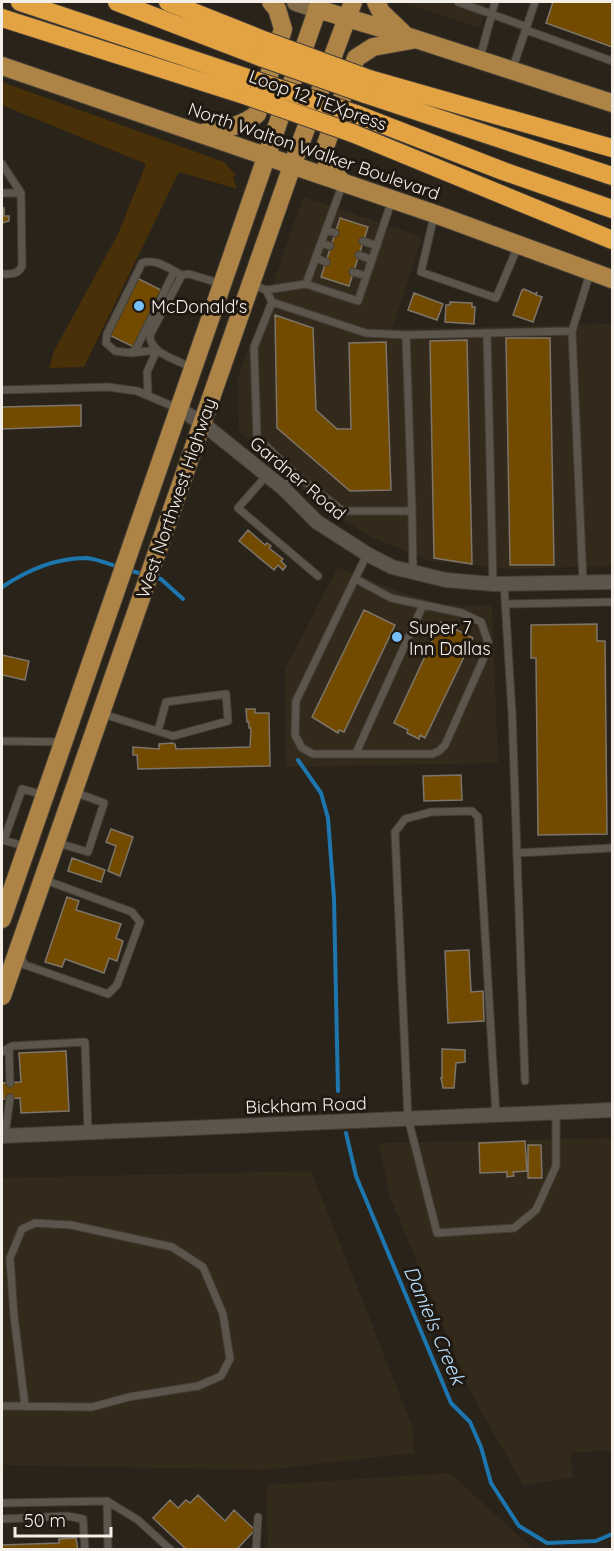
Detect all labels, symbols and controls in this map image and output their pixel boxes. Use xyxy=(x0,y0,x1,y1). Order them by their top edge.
street label: Loop 12 TEXpress xyxy=(246,64,390,136)
street label: North Walton Walker Boulevard xyxy=(185,97,443,205)
place label: McDonald's xyxy=(151,295,247,318)
marker: McDonald's xyxy=(132,299,146,313)
street label: West Northwest Highway xyxy=(131,395,221,601)
street label: Gardner Road xyxy=(245,431,351,525)
place label: Super 7 Inn Dallas xyxy=(409,616,491,660)
marker: Super 7 Inn Dallas xyxy=(390,630,404,644)
street label: Bickham Road xyxy=(245,1091,367,1119)
water label: Daniels Creek xyxy=(399,1262,472,1390)
scale bar xyxy=(15,1500,111,1538)
text: 50 m xyxy=(24,1509,66,1532)

